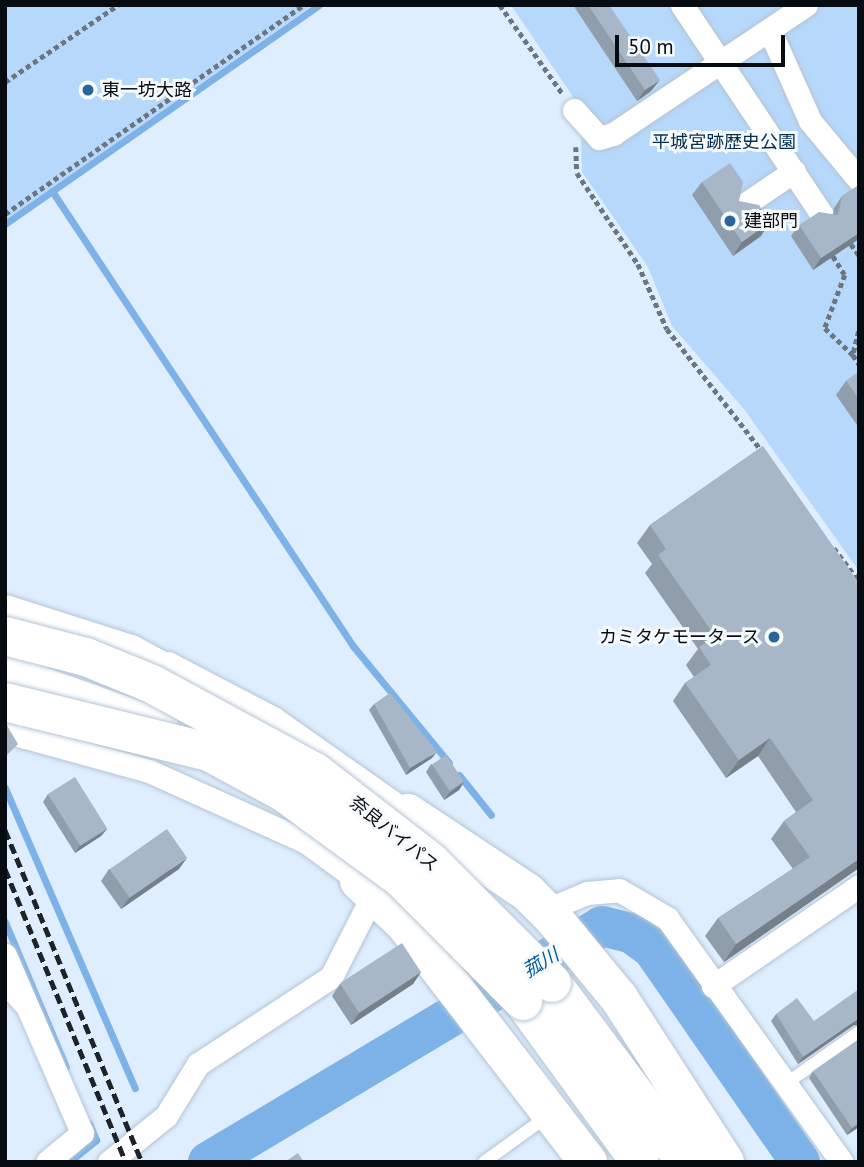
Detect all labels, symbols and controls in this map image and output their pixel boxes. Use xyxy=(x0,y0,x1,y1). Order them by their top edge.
scale bar xyxy=(619,21,789,65)
text: 50 m xyxy=(628,33,674,60)
place label: 東一坊大路 xyxy=(102,79,192,101)
marker: 東一坊大路 xyxy=(80,82,96,98)
park label: 平城宮跡歴史公園 xyxy=(652,131,796,153)
place label: 建部門 xyxy=(744,210,798,232)
marker: 建部門 xyxy=(722,213,738,229)
place label: カミタケモータース xyxy=(598,626,760,648)
marker: カミタケモータース xyxy=(766,629,782,645)
street label: 奈良バイパス xyxy=(345,792,443,876)
water label: 菰川 xyxy=(519,943,563,983)

